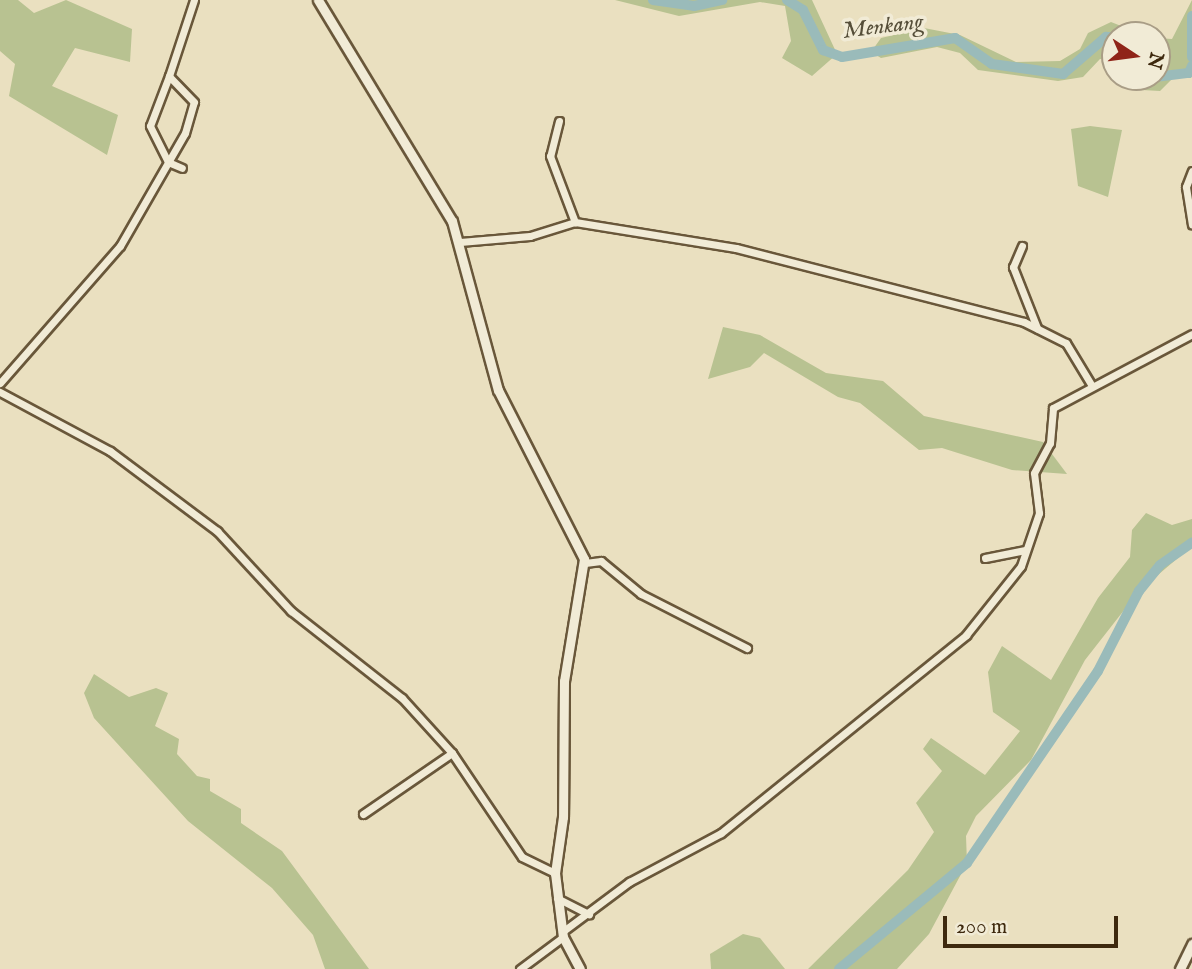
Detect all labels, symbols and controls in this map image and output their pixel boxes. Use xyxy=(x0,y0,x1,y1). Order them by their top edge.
water label: Menkang xyxy=(841,8,925,46)
north arrow xyxy=(1101,21,1171,91)
text: N xyxy=(1141,50,1168,71)
scale bar xyxy=(947,902,1122,946)
text: 200 m xyxy=(956,914,1007,941)

